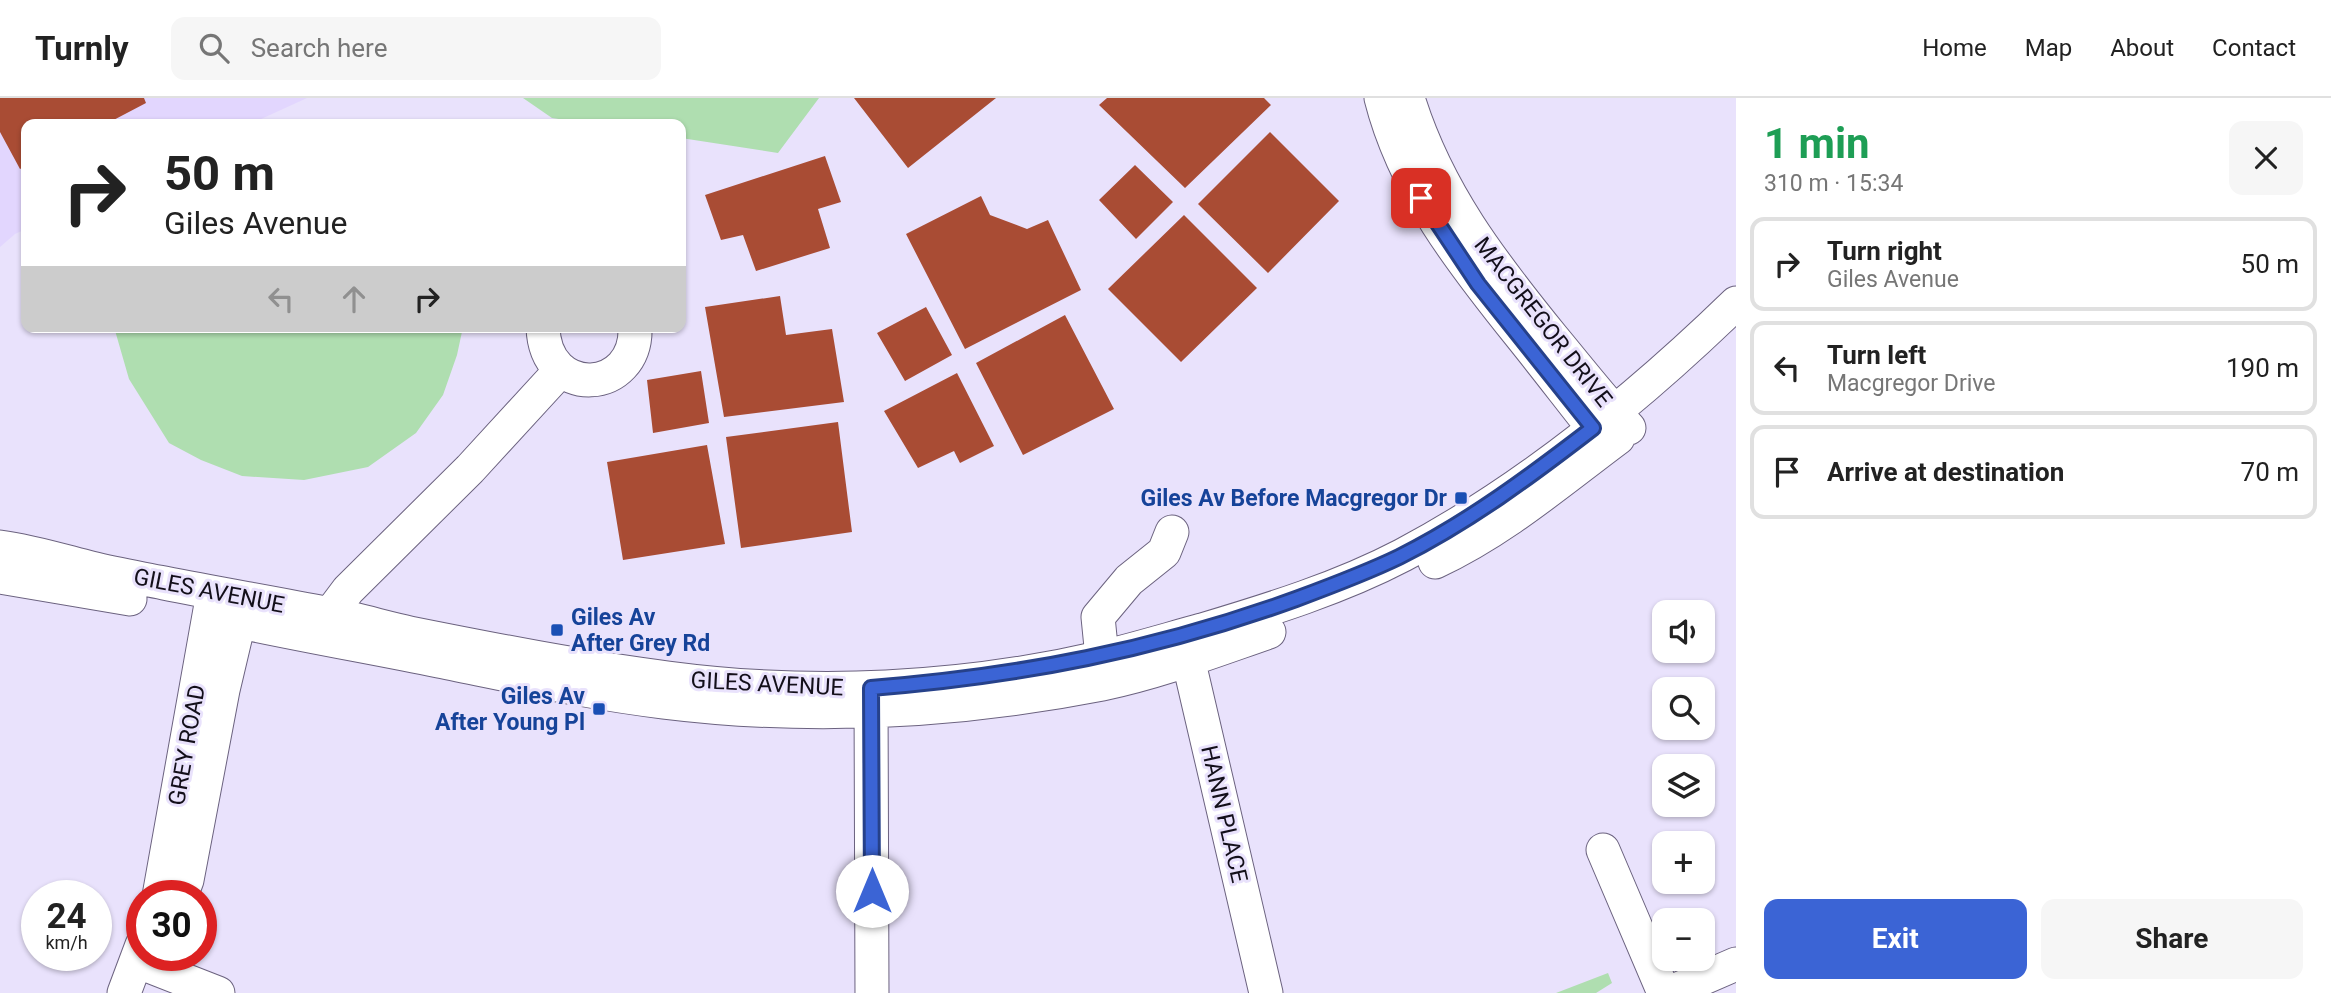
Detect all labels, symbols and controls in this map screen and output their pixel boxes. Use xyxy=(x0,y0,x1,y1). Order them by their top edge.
search box xyxy=(171,17,661,80)
text: Turnly xyxy=(35,29,129,68)
icon: search xyxy=(195,29,233,67)
text: Search here xyxy=(251,33,387,63)
text: Home xyxy=(1922,34,1987,62)
text: Map xyxy=(2025,34,2072,62)
text: About xyxy=(2110,34,2174,62)
text: Contact xyxy=(2212,34,2296,62)
text: 1 min xyxy=(1764,119,1870,168)
button: close xyxy=(2229,121,2303,195)
text: 50 m xyxy=(164,145,275,202)
icon: right xyxy=(49,147,140,238)
pin xyxy=(1391,168,1451,228)
text: 310 m · 15:34 xyxy=(1764,170,1903,197)
icon: arrive xyxy=(1402,179,1440,217)
text: Giles Avenue xyxy=(164,204,347,242)
street label: MACGREGOR DRIVE xyxy=(1468,232,1618,412)
text: Turn right xyxy=(1827,236,1942,266)
icon: right xyxy=(1768,245,1806,283)
text: 50 m xyxy=(2241,249,2299,279)
text: Giles Avenue xyxy=(1827,266,1959,293)
icon: left xyxy=(262,280,300,318)
icon: ahead xyxy=(335,280,373,318)
icon: right xyxy=(408,280,446,318)
text: Turn left xyxy=(1827,340,1926,370)
icon: left xyxy=(1768,349,1806,387)
text: 190 m xyxy=(2226,353,2299,383)
text: Macgregor Drive xyxy=(1827,370,1996,397)
icon: arrive xyxy=(1768,453,1806,491)
text: Arrive at destination xyxy=(1827,457,2064,487)
text: 70 m xyxy=(2241,457,2299,487)
place label: Giles Av Before Macgregor Dr xyxy=(1140,485,1448,512)
marker: Giles Av Before Macgregor Dr xyxy=(1453,490,1469,506)
street label: GILES AVENUE xyxy=(131,563,287,619)
map controls xyxy=(1652,600,1715,971)
button: sound xyxy=(1652,600,1715,663)
place label: Giles Av After Grey Rd xyxy=(571,604,710,657)
marker: Giles Av After Grey Rd xyxy=(549,622,565,638)
street label: GILES AVENUE xyxy=(690,667,844,701)
button: search xyxy=(1652,677,1715,740)
street label: GREY ROAD xyxy=(163,682,211,808)
place label: Giles Av After Young Pl xyxy=(435,683,585,736)
marker: Giles Av After Young Pl xyxy=(591,701,607,717)
street label: HANN PLACE xyxy=(1195,743,1253,885)
button: layers xyxy=(1652,754,1715,817)
button: + xyxy=(1652,831,1715,894)
position arrow xyxy=(835,854,909,928)
speed limit sign: 30 xyxy=(126,880,217,971)
text: 24 xyxy=(46,896,87,937)
button: Exit xyxy=(1764,899,2027,979)
button: Share xyxy=(2041,899,2303,979)
button: − xyxy=(1652,908,1715,971)
text: km/h xyxy=(45,932,88,953)

